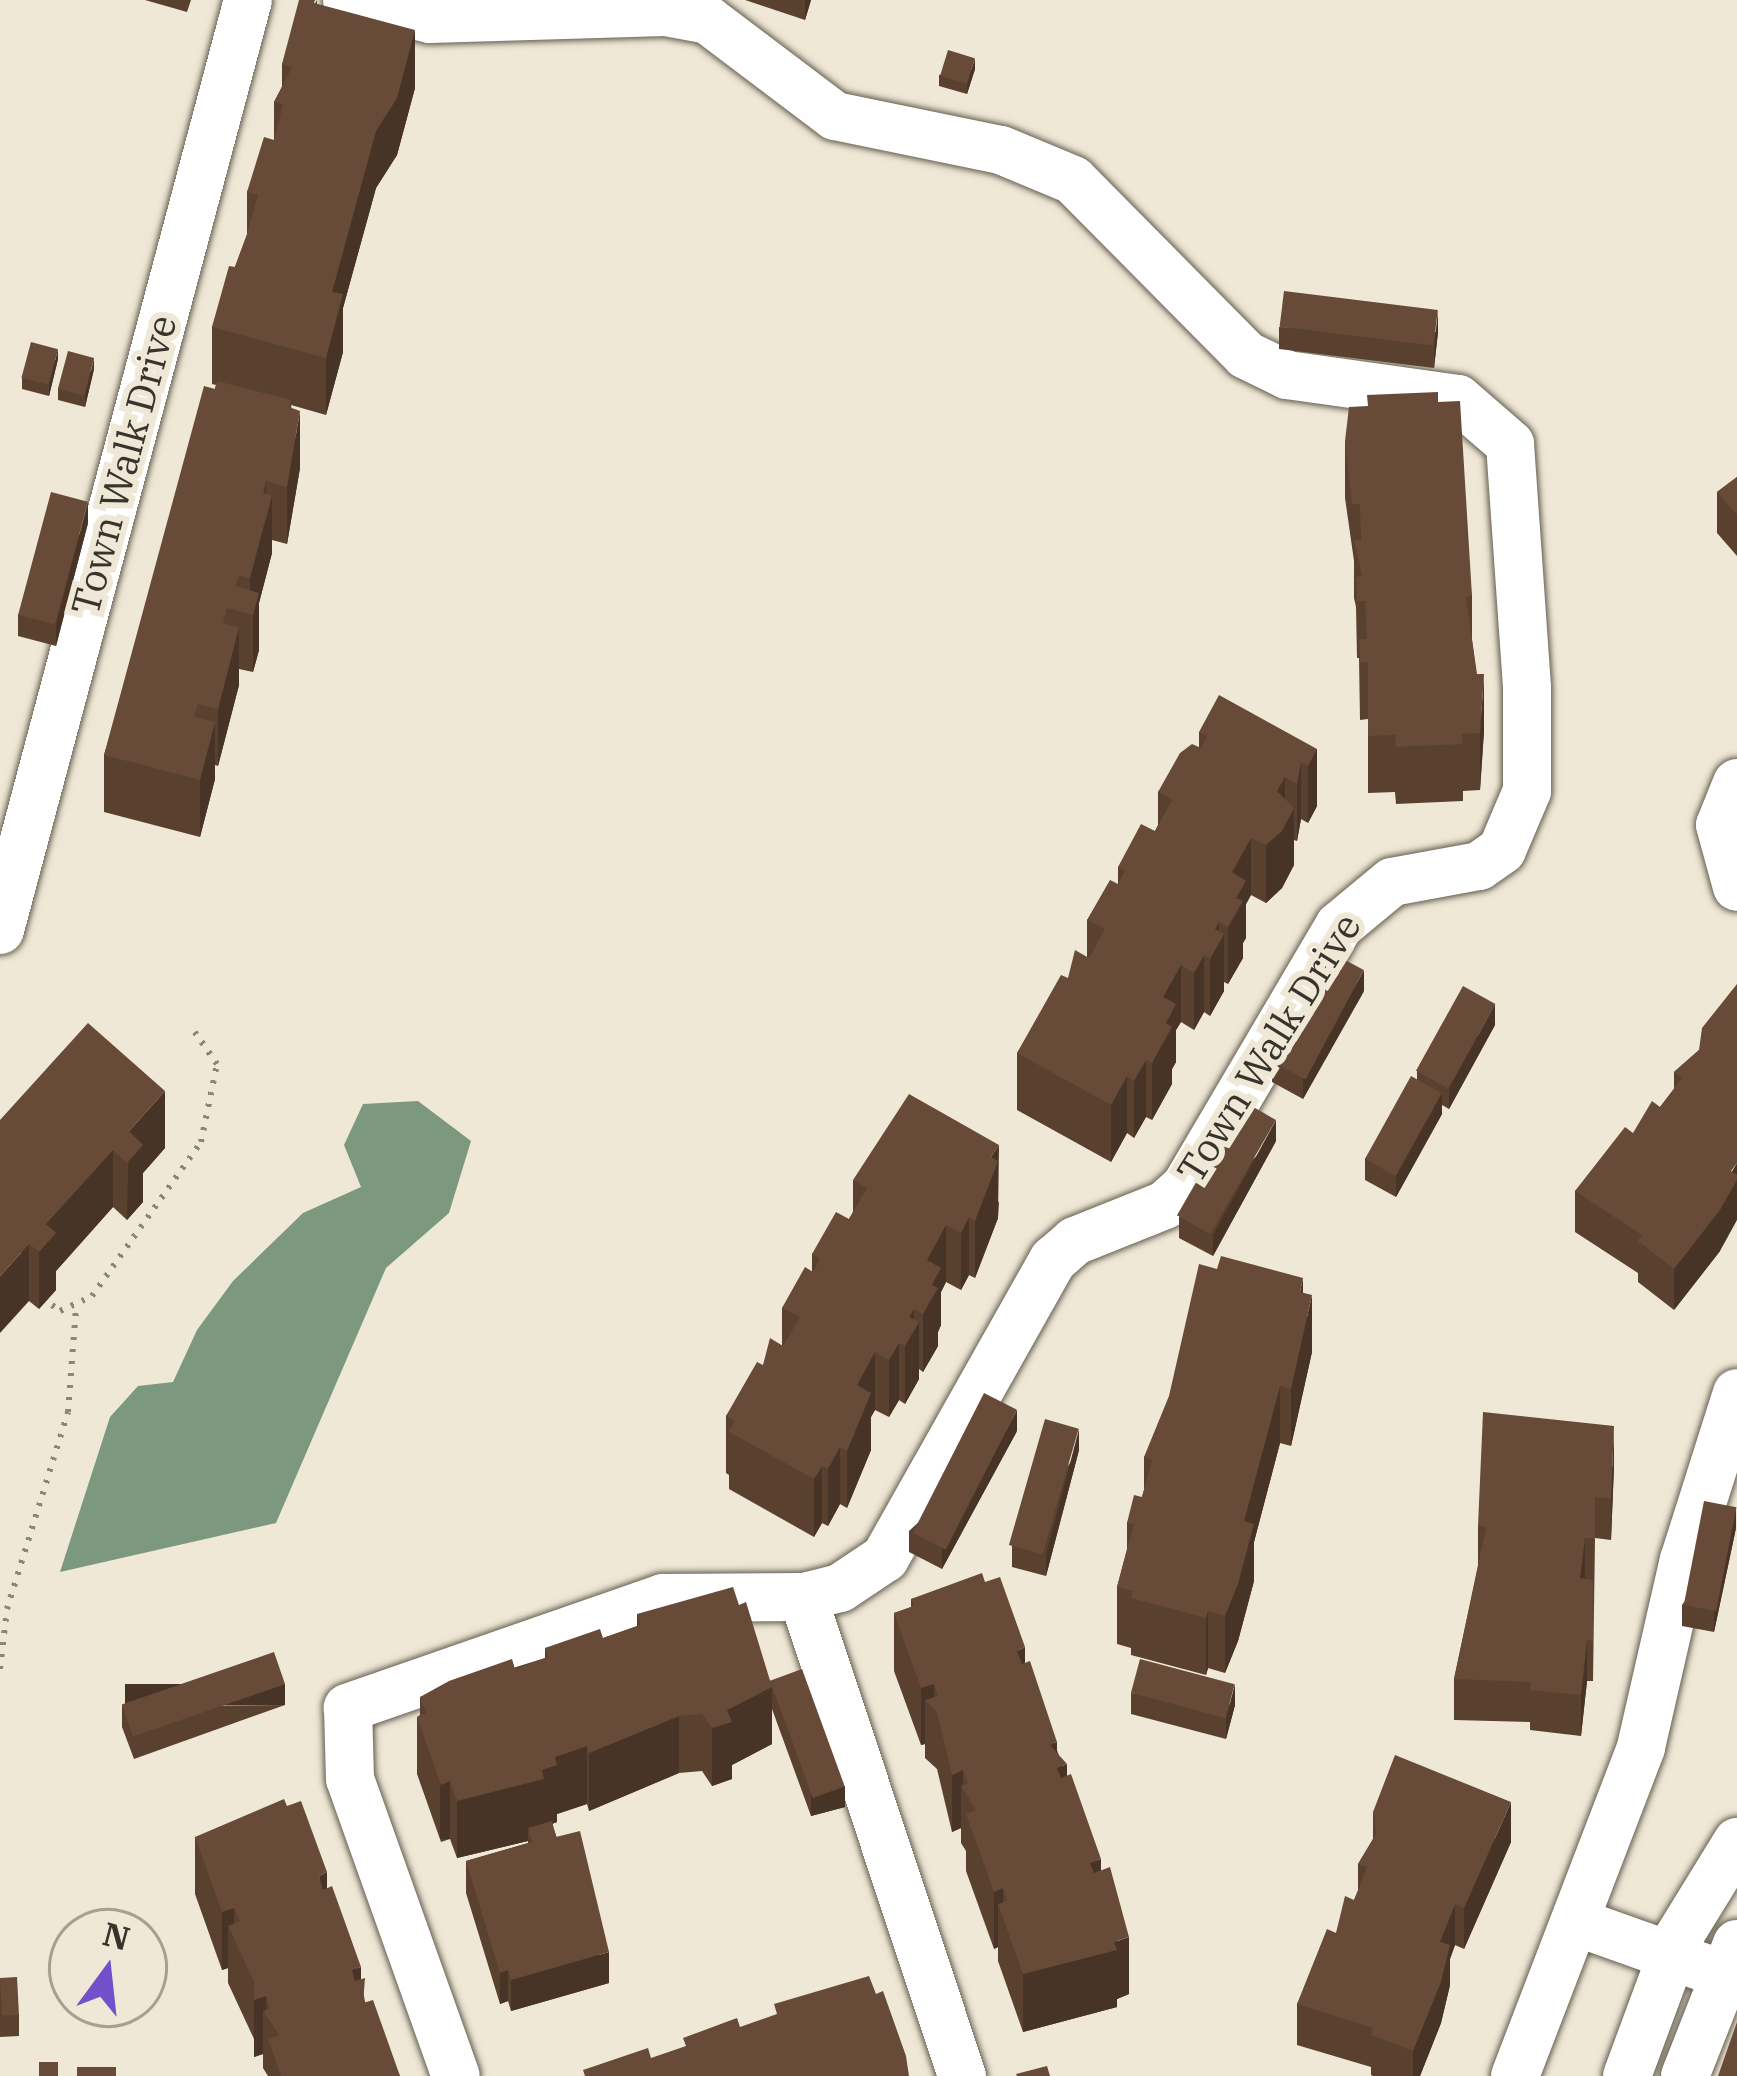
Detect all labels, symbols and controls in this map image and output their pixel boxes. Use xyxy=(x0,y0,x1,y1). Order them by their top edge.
street label: Town Walk Drive xyxy=(61,310,187,620)
street label: Town Walk Drive xyxy=(1167,905,1371,1191)
north arrow xyxy=(48,1908,168,2028)
text: N xyxy=(98,1911,135,1960)

